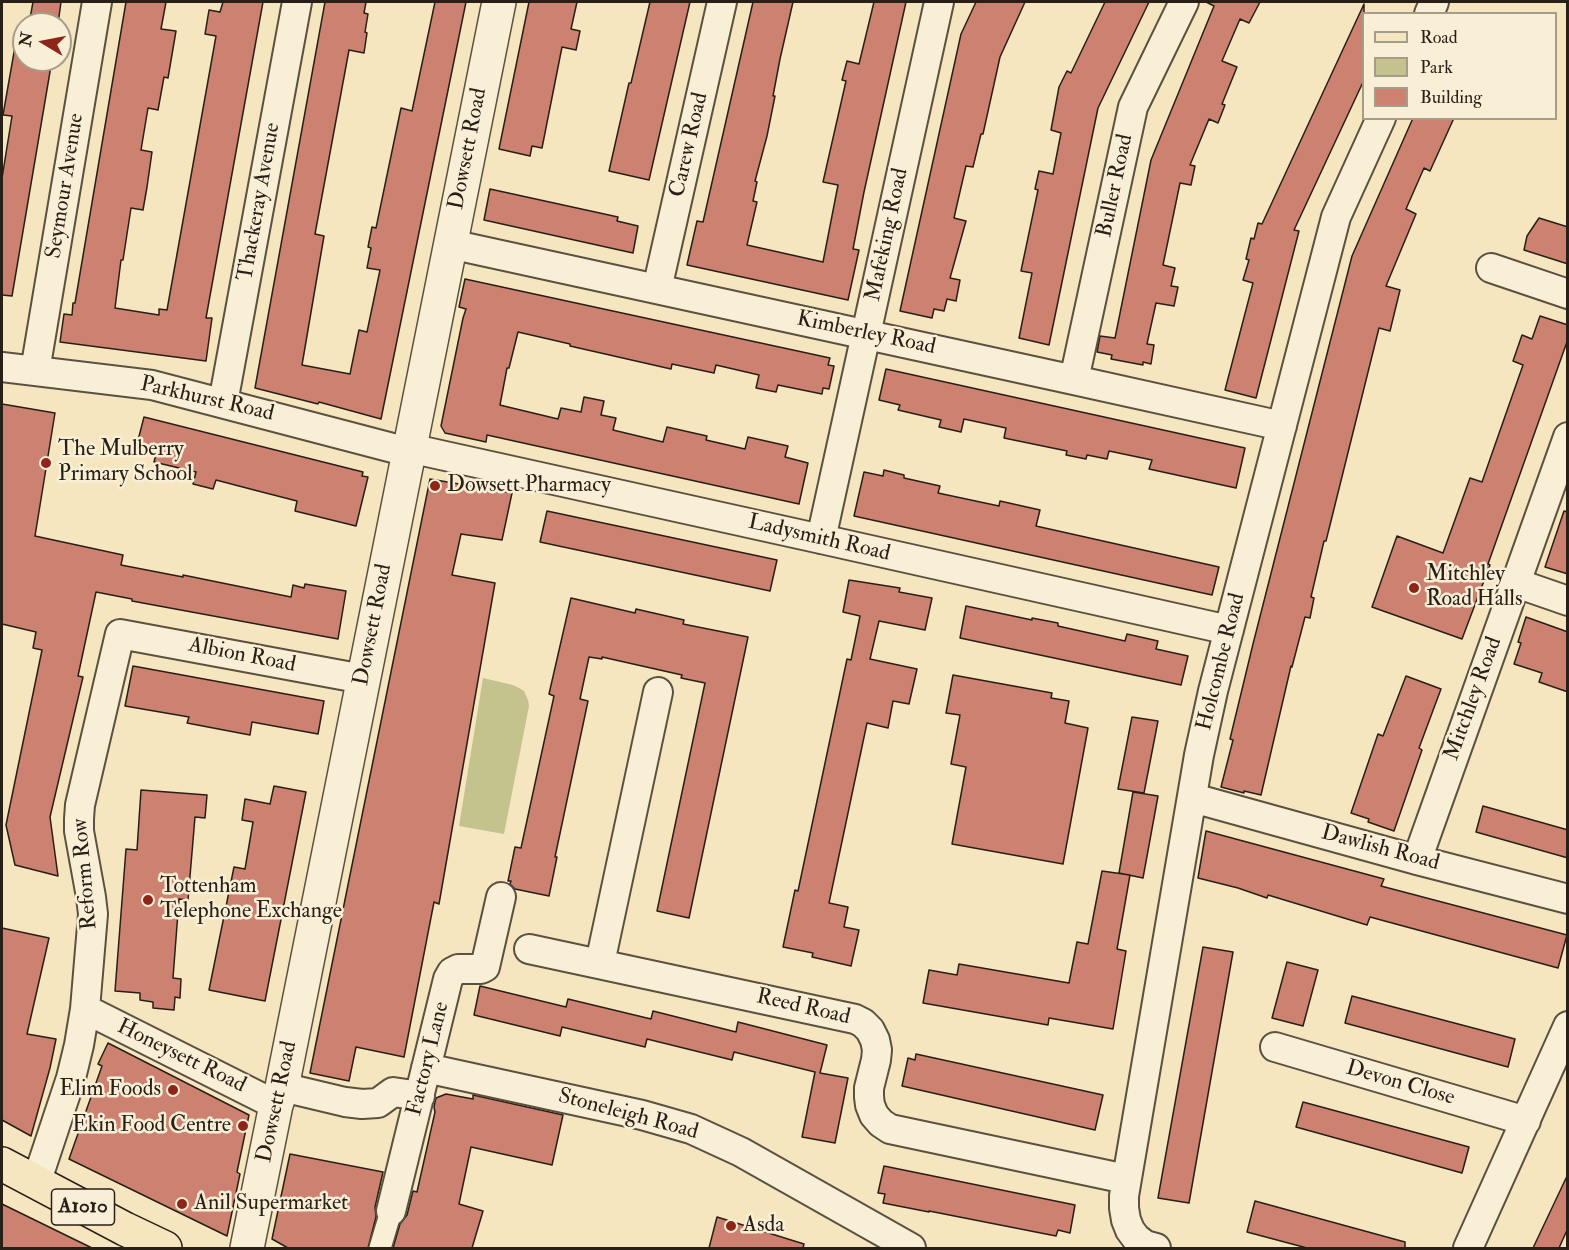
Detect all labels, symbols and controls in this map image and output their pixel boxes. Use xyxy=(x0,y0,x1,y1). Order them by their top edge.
north arrow xyxy=(12,12,72,72)
legend xyxy=(1362,12,1557,120)
text: Road xyxy=(1420,26,1458,49)
text: N xyxy=(15,30,37,48)
text: Park xyxy=(1420,56,1453,79)
street label: Dowsett Road xyxy=(444,86,494,212)
text: Building xyxy=(1420,86,1482,109)
street label: Carew Road xyxy=(665,90,715,200)
street label: Seymour Avenue xyxy=(41,112,91,260)
street label: Thackeray Avenue xyxy=(233,121,287,283)
street label: Buller Road xyxy=(1092,132,1140,240)
street label: Mafeking Road xyxy=(861,166,915,304)
street label: Kimberley Road xyxy=(794,306,938,362)
street label: Parkhurst Road xyxy=(138,372,276,428)
place label: The Mulberry Primary School xyxy=(58,437,193,488)
marker: The Mulberry Primary School xyxy=(39,456,53,470)
place label: Dowsett Pharmacy xyxy=(447,473,611,499)
marker: Dowsett Pharmacy xyxy=(428,479,442,493)
street label: Ladysmith Road xyxy=(745,510,893,568)
street label: Dowsett Road xyxy=(349,562,399,688)
place label: Mitchley Road Halls xyxy=(1426,562,1523,614)
marker: Mitchley Road Halls xyxy=(1407,581,1421,595)
street label: Holcombe Road xyxy=(1192,591,1252,733)
street label: Albion Road xyxy=(186,633,298,679)
street label: Mitchley Road xyxy=(1439,634,1509,764)
street label: Reform Row xyxy=(68,817,104,931)
street label: Dawlish Road xyxy=(1318,821,1442,877)
place label: Tottenham Telephone Exchange xyxy=(160,874,342,926)
marker: Tottenham Telephone Exchange xyxy=(141,893,155,907)
street label: Reed Road xyxy=(754,984,852,1032)
street label: Factory Lane xyxy=(402,999,456,1119)
street label: Honeysett Road xyxy=(112,1014,250,1100)
street label: Dowsett Road xyxy=(252,1039,304,1165)
street label: Devon Close xyxy=(1343,1056,1457,1112)
place label: Elim Foods xyxy=(59,1077,161,1103)
marker: Elim Foods xyxy=(166,1083,180,1097)
street label: Stoneleigh Road xyxy=(555,1084,701,1146)
place label: Ekin Food Centre xyxy=(72,1113,231,1139)
marker: Ekin Food Centre xyxy=(236,1119,250,1133)
road number: A1010 xyxy=(52,1189,115,1225)
place label: Anil Supermarket xyxy=(194,1191,348,1217)
marker: Anil Supermarket xyxy=(175,1197,189,1211)
place label: Asda xyxy=(743,1213,784,1239)
marker: Asda xyxy=(724,1219,738,1233)

